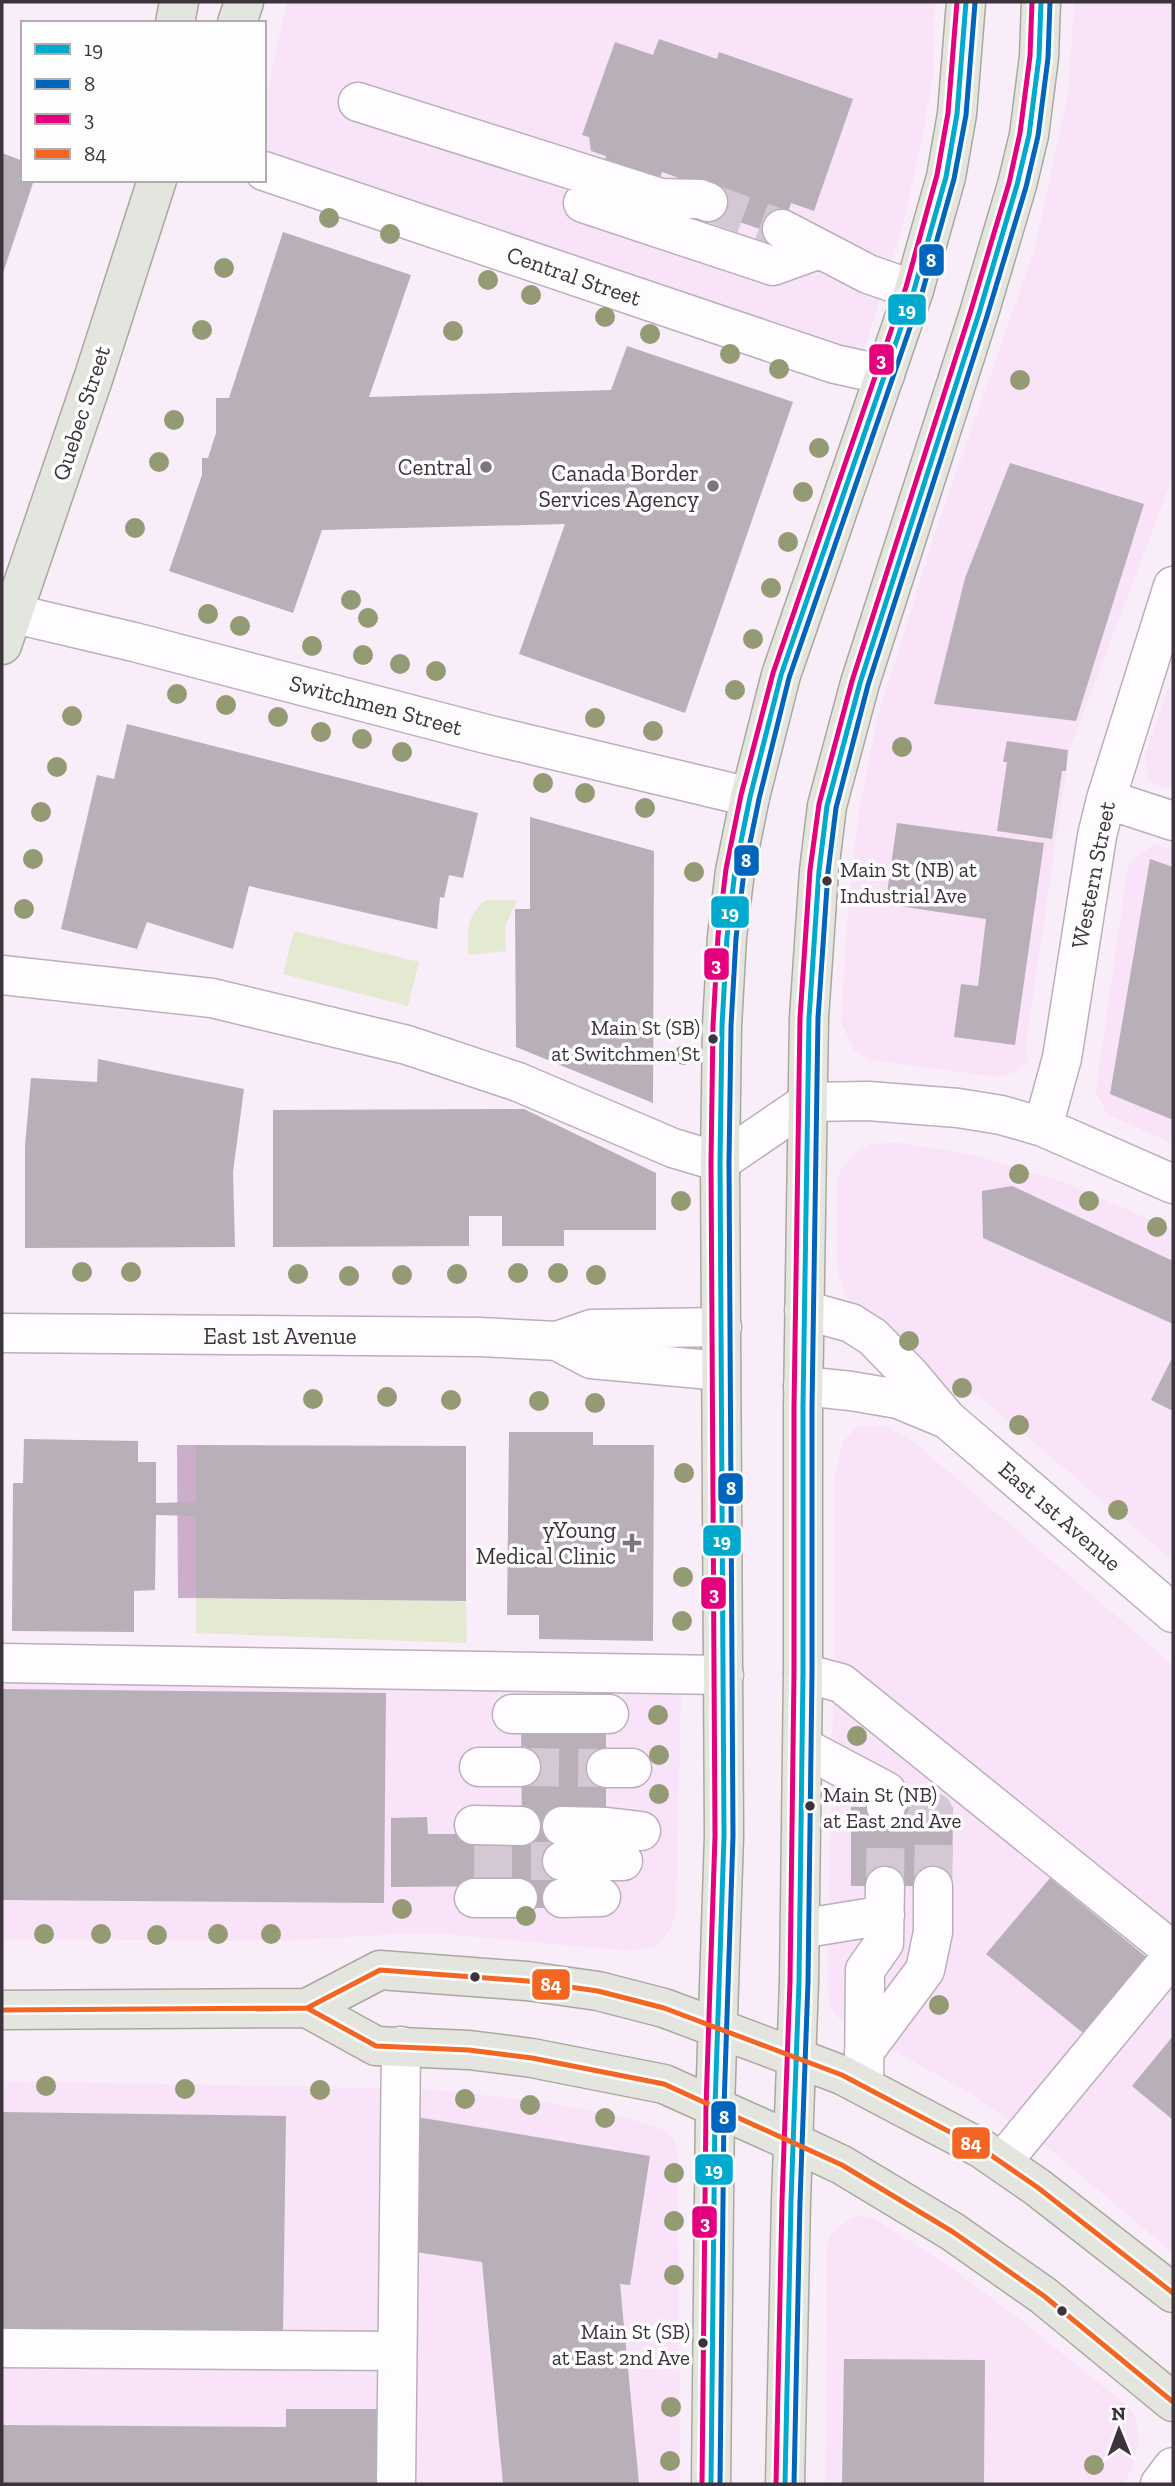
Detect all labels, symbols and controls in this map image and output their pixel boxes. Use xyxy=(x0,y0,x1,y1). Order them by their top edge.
legend xyxy=(21,21,266,182)
text: 19 xyxy=(84,36,103,61)
text: 8 xyxy=(84,71,95,96)
text: 3 xyxy=(84,106,94,131)
text: 84 xyxy=(84,141,107,166)
street label: Central Street xyxy=(503,240,645,312)
line badge: 8 xyxy=(918,243,945,277)
text: 8 xyxy=(926,249,936,272)
line badge: 19 xyxy=(887,293,927,326)
text: 19 xyxy=(898,298,916,321)
street label: Quebec Street xyxy=(46,342,116,484)
line badge: 3 xyxy=(868,343,895,376)
text: 3 xyxy=(876,348,886,371)
place label: Central xyxy=(398,453,472,481)
marker: Central xyxy=(478,459,494,475)
place label: Canada Border Services Agency xyxy=(539,459,699,513)
marker: Canada Border Services Agency xyxy=(705,478,721,494)
street label: Switchmen Street xyxy=(286,668,466,742)
street label: Western Street xyxy=(1065,799,1121,951)
line badge: 8 xyxy=(733,844,760,877)
text: 8 xyxy=(741,849,751,872)
place label: Main St (NB) at Industrial Ave xyxy=(840,857,977,908)
marker: Main St (NB) at Industrial Ave xyxy=(820,874,834,888)
line badge: 19 xyxy=(710,895,750,929)
text: 19 xyxy=(721,901,739,924)
line badge: 3 xyxy=(703,947,730,981)
text: 3 xyxy=(711,953,721,976)
place label: Main St (SB) at Switchmen St xyxy=(551,1015,700,1066)
marker: Main St (SB) at Switchmen St xyxy=(706,1032,720,1046)
street label: East 1st Avenue xyxy=(203,1322,357,1350)
street label: East 1st Avenue xyxy=(993,1455,1127,1577)
line badge: 8 xyxy=(717,1472,744,1505)
text: 8 xyxy=(726,1477,736,1500)
place label: yYoung Medical Clinic xyxy=(476,1516,616,1570)
line badge: 19 xyxy=(702,1524,742,1557)
text: 19 xyxy=(713,1529,731,1552)
marker: yYoung Medical Clinic xyxy=(622,1533,642,1553)
line badge: 3 xyxy=(700,1576,727,1610)
text: 3 xyxy=(709,1582,719,1605)
place label: Main St (NB) at East 2nd Ave xyxy=(823,1782,961,1833)
marker: Main St (NB) at East 2nd Ave xyxy=(803,1799,817,1813)
line badge: 84 xyxy=(531,1968,571,2001)
unlabelled marker xyxy=(468,1970,482,1984)
text: 84 xyxy=(540,1973,562,1996)
line badge: 8 xyxy=(710,2100,737,2134)
text: 8 xyxy=(719,2106,729,2129)
line badge: 84 xyxy=(951,2126,991,2160)
text: 84 xyxy=(960,2132,982,2155)
line badge: 19 xyxy=(694,2153,734,2186)
text: 19 xyxy=(705,2158,723,2181)
line badge: 3 xyxy=(691,2205,718,2239)
text: 3 xyxy=(700,2211,710,2234)
unlabelled marker xyxy=(1055,2304,1069,2318)
place label: Main St (SB) at East 2nd Ave xyxy=(552,2319,690,2370)
marker: Main St (SB) at East 2nd Ave xyxy=(696,2336,710,2350)
north arrow xyxy=(1084,2395,1154,2465)
text: N xyxy=(1111,2402,1126,2425)

